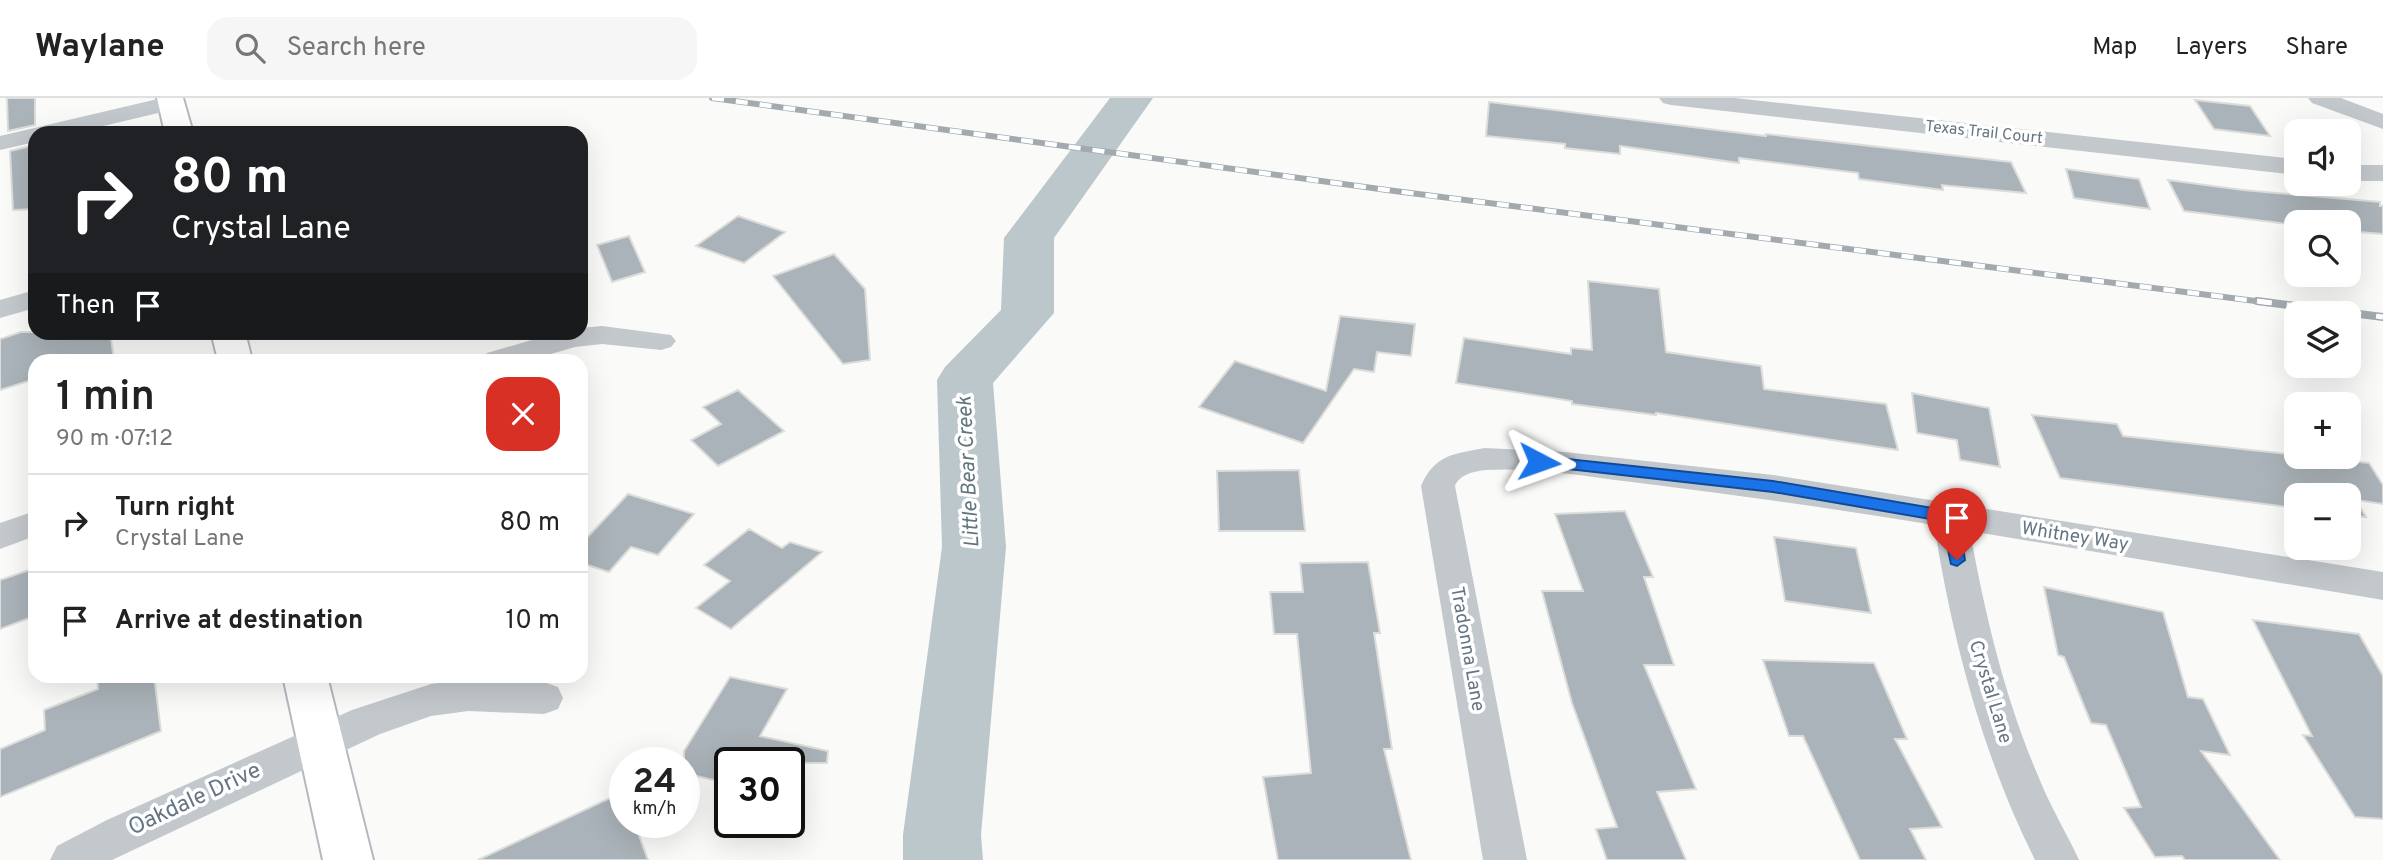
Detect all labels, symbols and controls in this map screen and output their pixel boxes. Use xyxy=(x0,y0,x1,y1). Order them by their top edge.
search box xyxy=(207,17,697,80)
text: Waylane xyxy=(35,27,165,69)
icon: search xyxy=(231,29,269,67)
text: Search here xyxy=(287,32,426,65)
text: Map xyxy=(2092,33,2137,63)
text: Layers xyxy=(2175,33,2247,63)
text: Share xyxy=(2285,33,2348,63)
street label: Texas Trail Court xyxy=(1924,117,2044,149)
map controls xyxy=(2284,119,2361,560)
button: sound xyxy=(2284,119,2361,196)
text: 80 m xyxy=(171,149,288,211)
icon: right xyxy=(56,154,147,245)
text: Crystal Lane xyxy=(171,210,351,250)
button: search xyxy=(2284,210,2361,287)
icon: arrive xyxy=(129,287,167,325)
text: Then xyxy=(56,290,115,323)
button: layers xyxy=(2284,301,2361,378)
text: 1 min xyxy=(56,372,155,425)
button: close xyxy=(486,377,560,451)
button: + xyxy=(2284,392,2361,469)
water label: Little Bear Creek xyxy=(952,395,986,548)
text: 90 m · 07:12 xyxy=(56,425,173,454)
position arrow xyxy=(1502,425,1576,499)
button: − xyxy=(2284,483,2361,560)
pin xyxy=(1927,488,1987,560)
text: Turn right xyxy=(115,492,235,525)
icon: arrive xyxy=(1938,499,1976,537)
icon: right xyxy=(56,504,94,542)
text: 80 m xyxy=(500,507,560,540)
street label: Whitney Way xyxy=(2020,517,2130,557)
text: Crystal Lane xyxy=(115,525,244,554)
street label: Tradonna Lane xyxy=(1444,585,1490,713)
icon: arrive xyxy=(56,602,94,640)
text: Arrive at destination xyxy=(115,605,363,638)
text: 10 m xyxy=(505,605,560,638)
street label: Crystal Lane xyxy=(1963,637,2017,747)
speed limit sign: 30 xyxy=(714,747,805,838)
street label: Oakdale Drive xyxy=(124,757,266,843)
text: 24 xyxy=(633,761,676,805)
text: km/h xyxy=(633,798,676,821)

